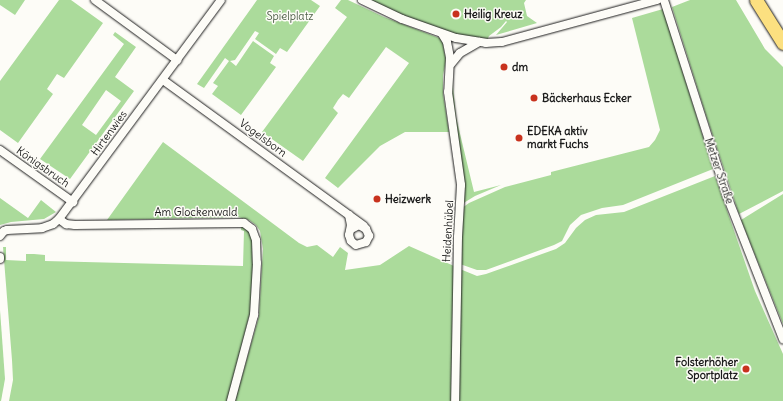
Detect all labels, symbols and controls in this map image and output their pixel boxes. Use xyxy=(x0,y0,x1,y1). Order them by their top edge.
place label: Heilig Kreuz xyxy=(464,7,522,21)
park label: Spielplatz xyxy=(266,9,314,23)
marker: Heilig Kreuz xyxy=(451,9,461,19)
place label: dm xyxy=(512,60,528,74)
marker: dm xyxy=(499,62,509,72)
place label: Bäckerhaus Ecker xyxy=(542,91,631,105)
marker: Bäckerhaus Ecker xyxy=(529,93,539,103)
street label: Hirtenwies xyxy=(88,108,130,158)
street label: Vogelsborn xyxy=(237,116,289,160)
place label: EDEKA aktiv markt Fuchs xyxy=(527,125,588,151)
marker: EDEKA aktiv markt Fuchs xyxy=(514,133,524,143)
street label: Metzer Straße xyxy=(702,136,736,206)
street label: Königsbruch xyxy=(14,144,72,190)
place label: Heizwerk xyxy=(385,192,431,206)
marker: Heizwerk xyxy=(372,194,382,204)
street label: Heidenhübel xyxy=(440,200,456,262)
street label: Am Glockenwald xyxy=(154,205,238,219)
place label: Folsterhöher Sportplatz xyxy=(675,356,738,382)
marker: Folsterhöher Sportplatz xyxy=(741,364,751,374)

